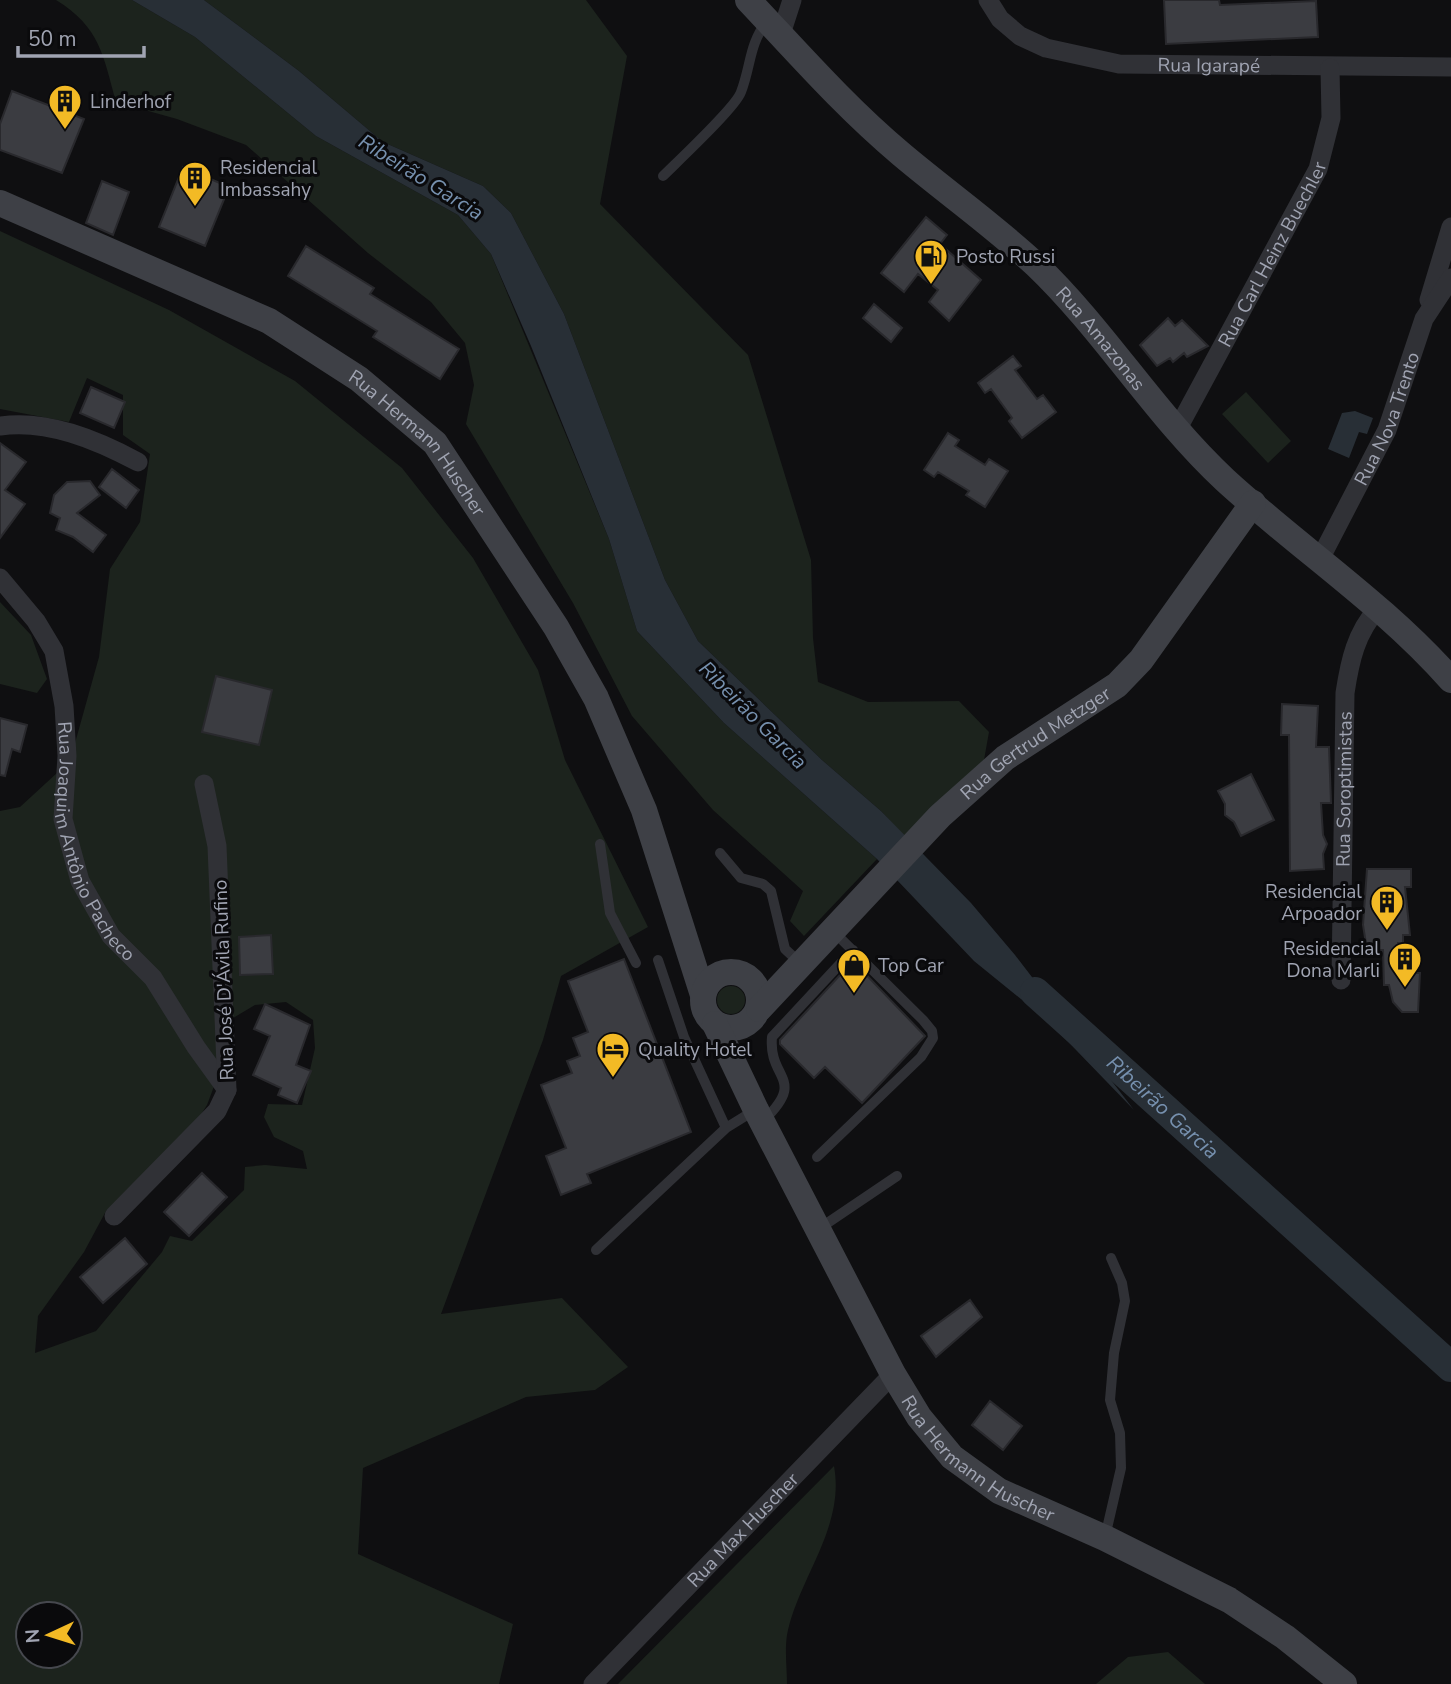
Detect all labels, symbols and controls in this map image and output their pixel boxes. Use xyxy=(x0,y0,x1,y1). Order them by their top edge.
scale bar xyxy=(18,14,144,58)
text: 50 m xyxy=(28,25,77,53)
street label: Rua Igarapé xyxy=(1158,52,1260,79)
building icon: Linderhof xyxy=(46,82,84,131)
place label: Linderhof xyxy=(90,89,172,115)
water label: Ribeirão Garcia xyxy=(353,127,489,227)
place label: Residencial Imbassahy xyxy=(220,155,317,203)
building icon: Residencial Imbassahy xyxy=(176,159,214,208)
street label: Rua Carl Heinz Buechler xyxy=(1212,159,1333,352)
fuel station icon: Posto Russi xyxy=(912,237,950,286)
place label: Posto Russi xyxy=(956,244,1055,270)
street label: Rua Amazonas xyxy=(1050,281,1151,396)
street label: Rua Nova Trento xyxy=(1348,349,1426,490)
street label: Rua Hermann Huscher xyxy=(343,364,492,521)
water label: Ribeirão Garcia xyxy=(693,655,813,775)
street label: Rua Gertrud Metzger xyxy=(955,681,1116,806)
street label: Rua Soroptimistas xyxy=(1331,711,1359,867)
street label: Rua Joaquim Antônio Pacheco xyxy=(48,721,141,967)
street label: Rua José D'Ávila Rufino xyxy=(208,879,240,1081)
place label: Residencial Arpoador xyxy=(1265,879,1362,927)
building icon: Residencial Arpoador xyxy=(1368,883,1406,932)
place label: Residencial Dona Marli xyxy=(1283,936,1380,984)
building icon: Residencial Dona Marli xyxy=(1386,940,1424,989)
shop icon: Top Car xyxy=(835,946,873,995)
place label: Top Car xyxy=(878,953,944,979)
hotel icon: Quality Hotel xyxy=(594,1030,632,1079)
place label: Quality Hotel xyxy=(638,1037,752,1063)
water label: Ribeirão Garcia xyxy=(1100,1049,1225,1165)
street label: Rua Hermann Huscher xyxy=(895,1391,1059,1528)
street label: Rua Max Huscher xyxy=(682,1467,805,1593)
north arrow xyxy=(14,1600,84,1670)
text: N xyxy=(20,1628,47,1644)

